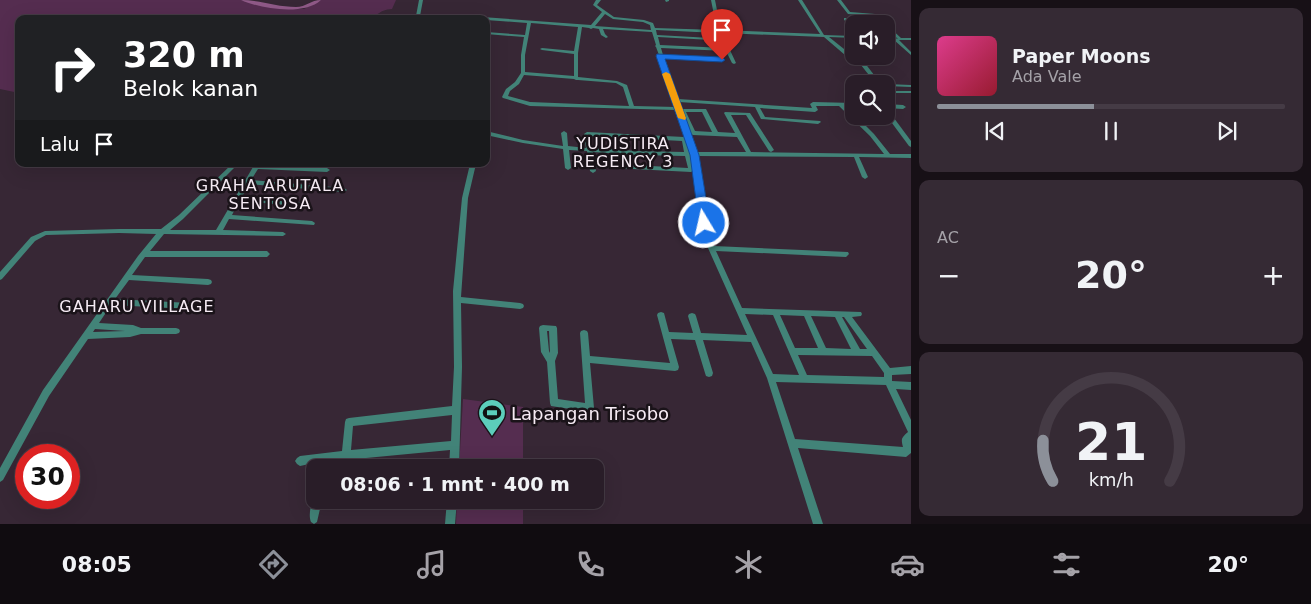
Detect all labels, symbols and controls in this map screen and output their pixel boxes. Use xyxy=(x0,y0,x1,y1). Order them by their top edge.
pin xyxy=(701,9,743,60)
map controls xyxy=(845,15,895,125)
button: sound xyxy=(845,15,895,65)
icon: arrive xyxy=(708,16,736,44)
icon: right xyxy=(40,35,105,100)
text: 320 m xyxy=(123,35,245,75)
text: Paper Moons xyxy=(1012,45,1151,67)
text: Ada Vale xyxy=(1012,67,1082,86)
button: search xyxy=(845,75,895,125)
text: Belok kanan xyxy=(123,76,258,101)
icon: previous xyxy=(981,117,1009,145)
icon: pause xyxy=(1097,117,1125,145)
icon: next xyxy=(1213,117,1241,145)
icon: arrive xyxy=(90,130,118,158)
text: Lalu xyxy=(40,133,80,155)
district label: YUDISTIRA REGENCY 3 xyxy=(573,134,673,171)
district label: GRAHA ARUTALA SENTOSA xyxy=(196,176,344,213)
position arrow xyxy=(677,196,729,248)
text: AC xyxy=(937,228,959,247)
text: 20° xyxy=(1075,253,1147,297)
text: − xyxy=(937,259,960,292)
text: + xyxy=(1262,259,1285,292)
district label: GAHARU VILLAGE xyxy=(59,297,215,316)
sports icon: Lapangan Trisobo xyxy=(477,398,507,437)
place label: Lapangan Trisobo xyxy=(511,403,669,424)
text: 21 xyxy=(1075,412,1147,472)
speed limit sign: 30 xyxy=(15,444,80,509)
text: km/h xyxy=(1088,469,1134,490)
text: 08:06 · 1 mnt · 400 m xyxy=(340,473,570,495)
icon: directions xyxy=(256,547,291,582)
icon: music xyxy=(414,547,449,582)
icon: phone xyxy=(573,547,608,582)
icon: climate xyxy=(731,547,766,582)
icon: car xyxy=(890,547,925,582)
icon: filters xyxy=(1049,547,1084,582)
text: 08:05 xyxy=(62,552,132,577)
text: 20° xyxy=(1207,552,1249,577)

